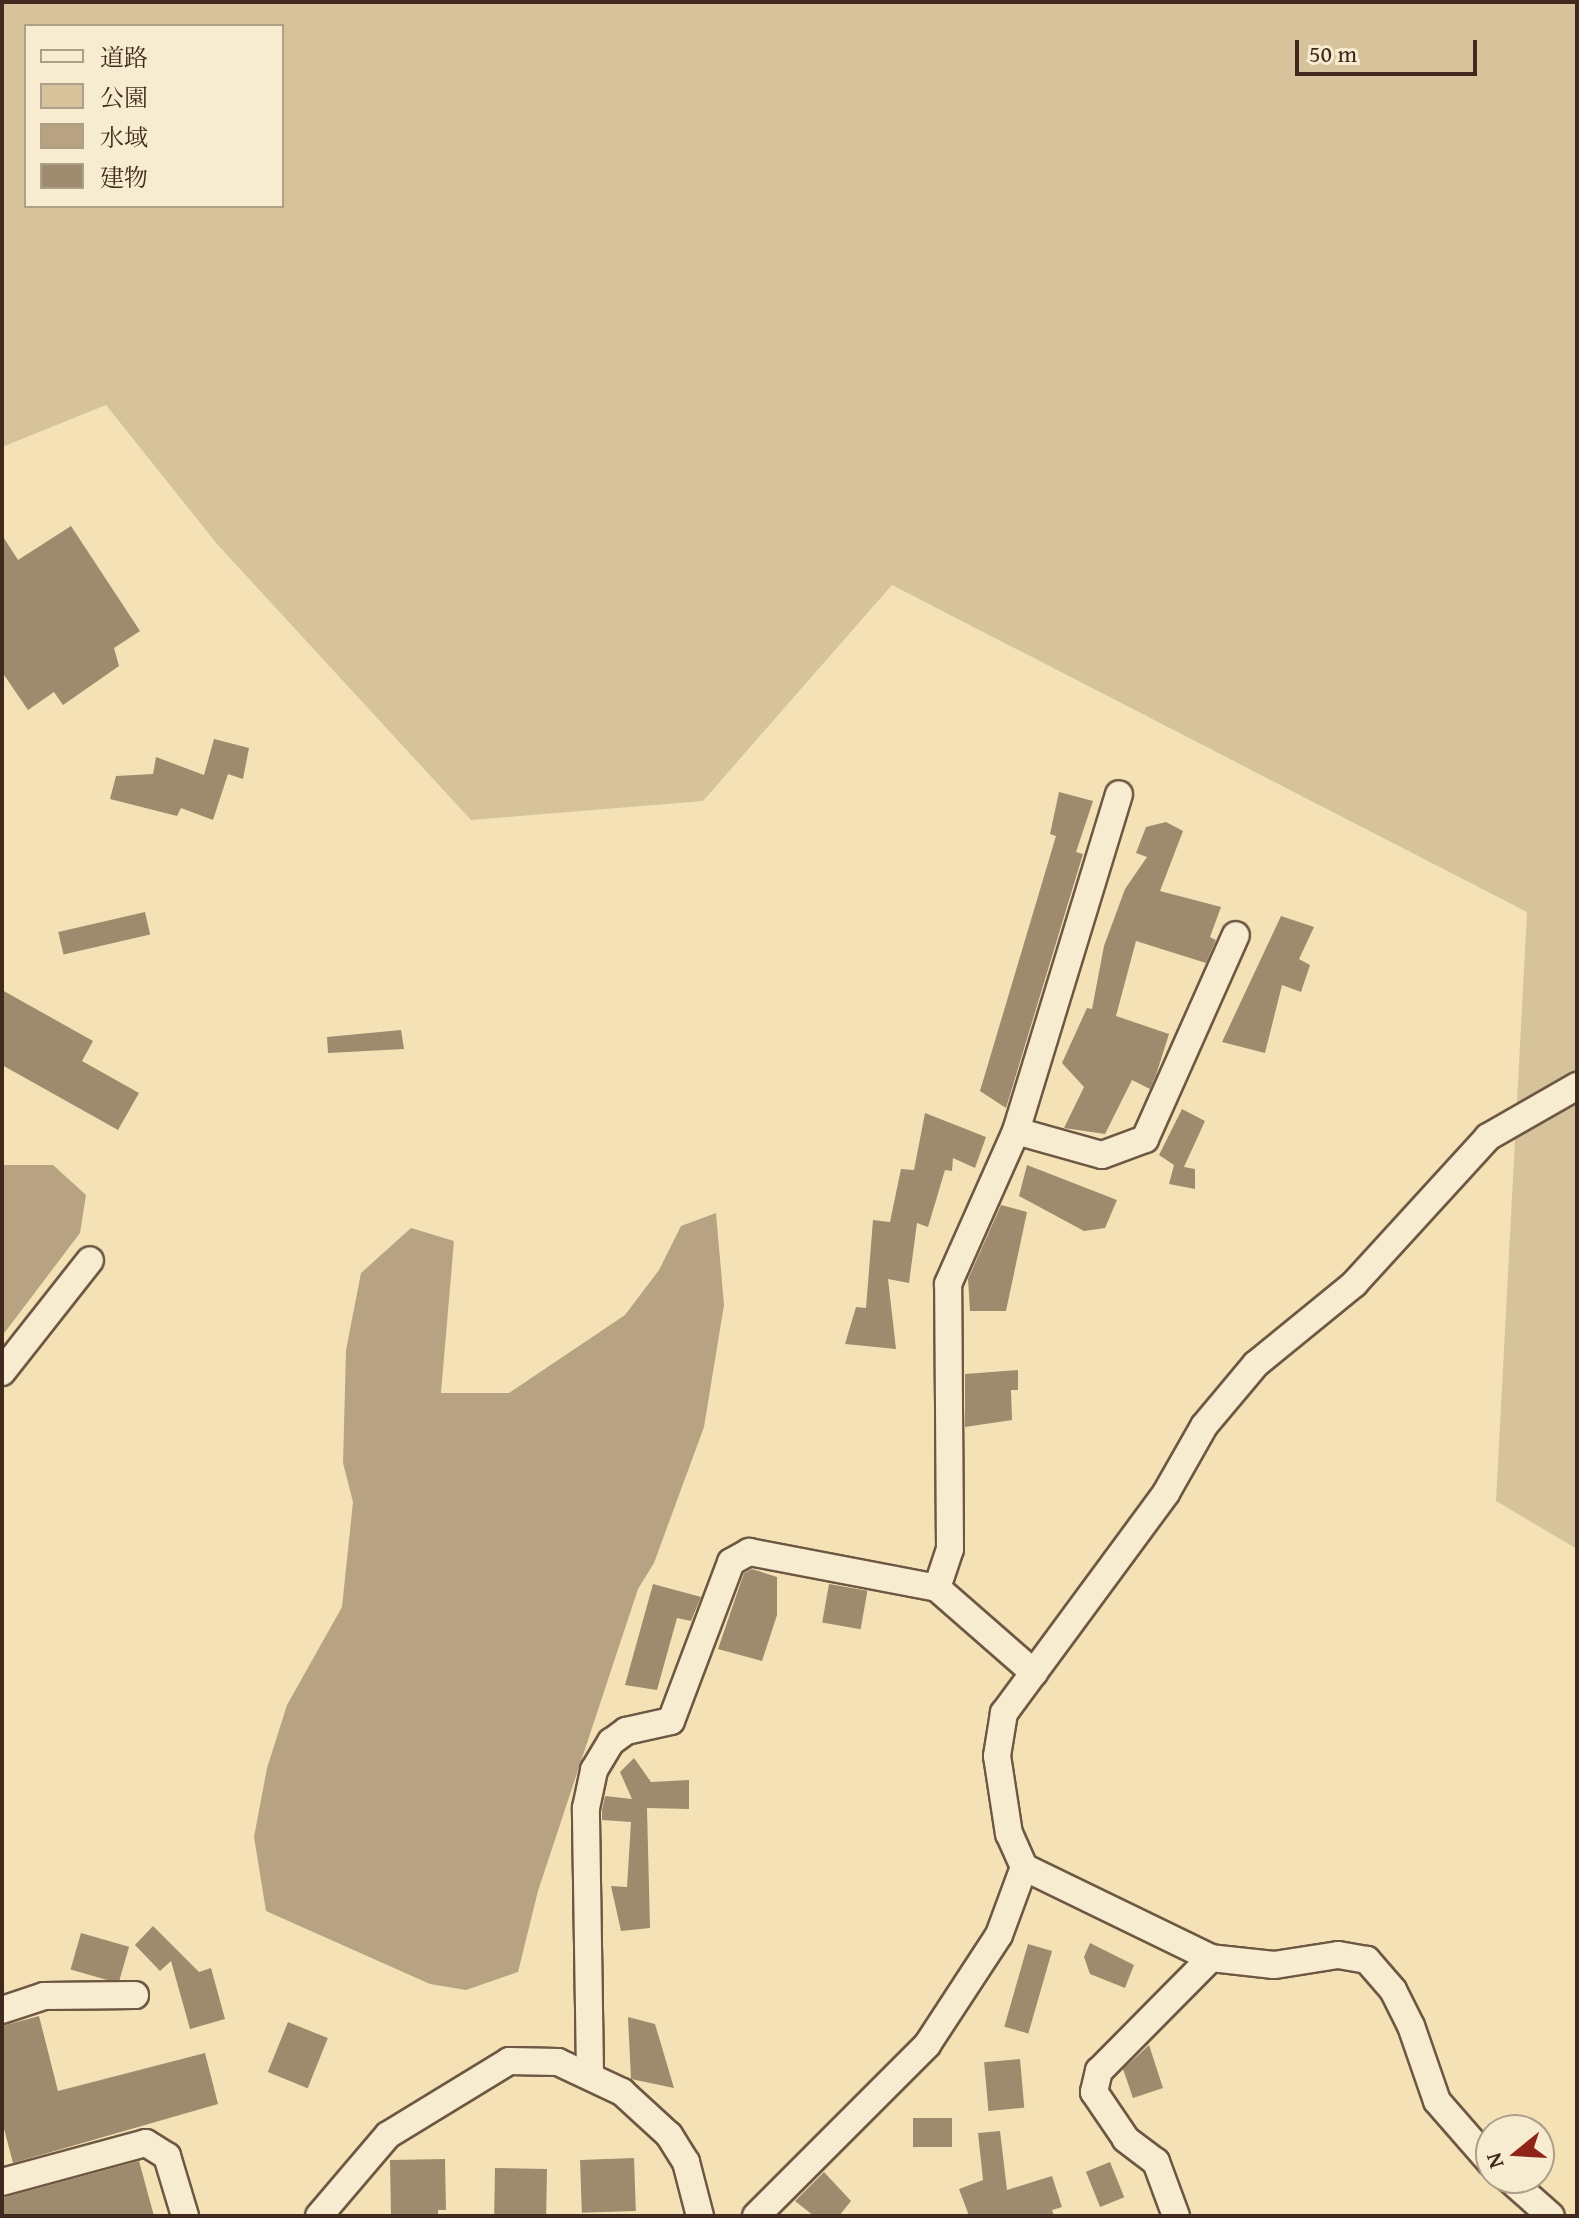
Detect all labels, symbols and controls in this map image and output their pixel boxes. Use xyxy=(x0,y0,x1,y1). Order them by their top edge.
legend xyxy=(24,24,284,208)
scale bar xyxy=(1299,24,1481,74)
text: 50 m xyxy=(1309,36,1357,71)
text: 道路 xyxy=(100,40,148,75)
text: 公園 xyxy=(100,80,148,115)
text: 水域 xyxy=(100,120,148,155)
text: 建物 xyxy=(100,160,148,195)
north arrow xyxy=(1475,2114,1555,2194)
text: N xyxy=(1477,2149,1512,2173)

